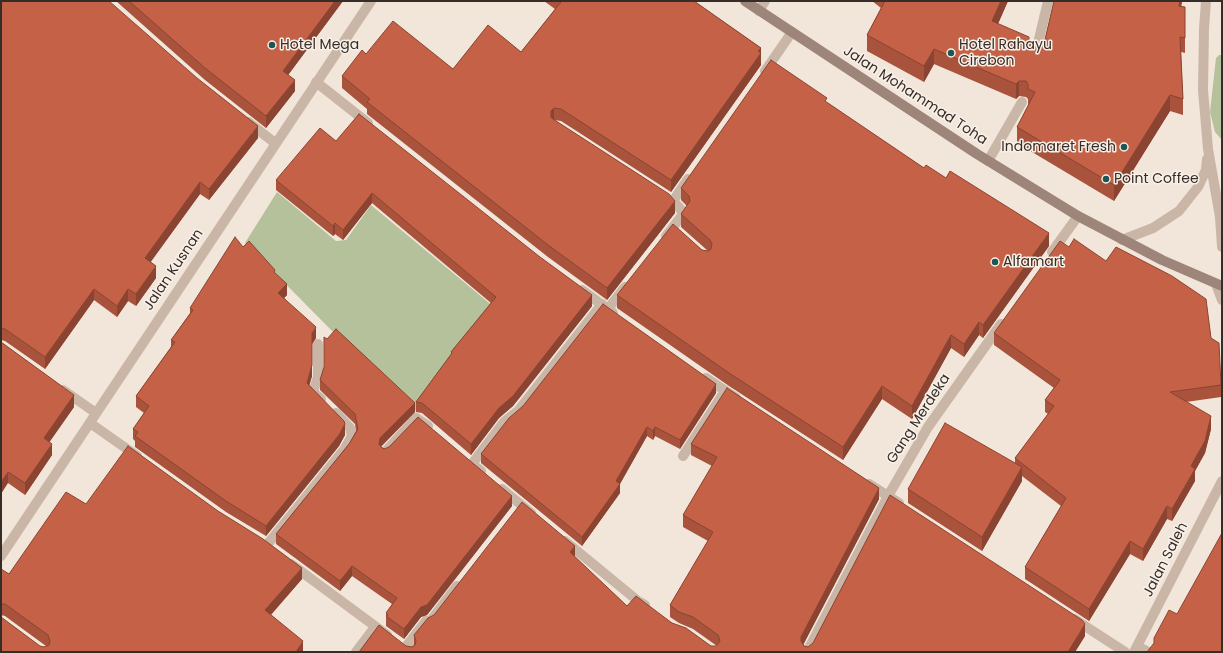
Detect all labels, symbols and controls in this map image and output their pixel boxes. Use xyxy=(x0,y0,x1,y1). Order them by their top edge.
place label: Hotel Mega xyxy=(280,37,359,53)
place label: Hotel Rahayu Cirebon xyxy=(959,37,1052,70)
marker: Hotel Mega xyxy=(267,40,277,50)
street label: Jalan Mohammad Toha xyxy=(840,43,990,149)
marker: Hotel Rahayu Cirebon xyxy=(946,48,956,58)
place label: Indomaret Fresh xyxy=(1001,139,1116,155)
marker: Indomaret Fresh xyxy=(1119,142,1129,152)
place label: Point Coffee xyxy=(1114,171,1199,187)
marker: Point Coffee xyxy=(1101,174,1111,184)
street label: Jalan Kusnan xyxy=(141,226,207,314)
place label: Alfamart xyxy=(1003,254,1064,270)
marker: Alfamart xyxy=(990,257,1000,267)
street label: Gang Merdeka xyxy=(884,371,954,467)
street label: Jalan Saleh xyxy=(1140,520,1192,600)

